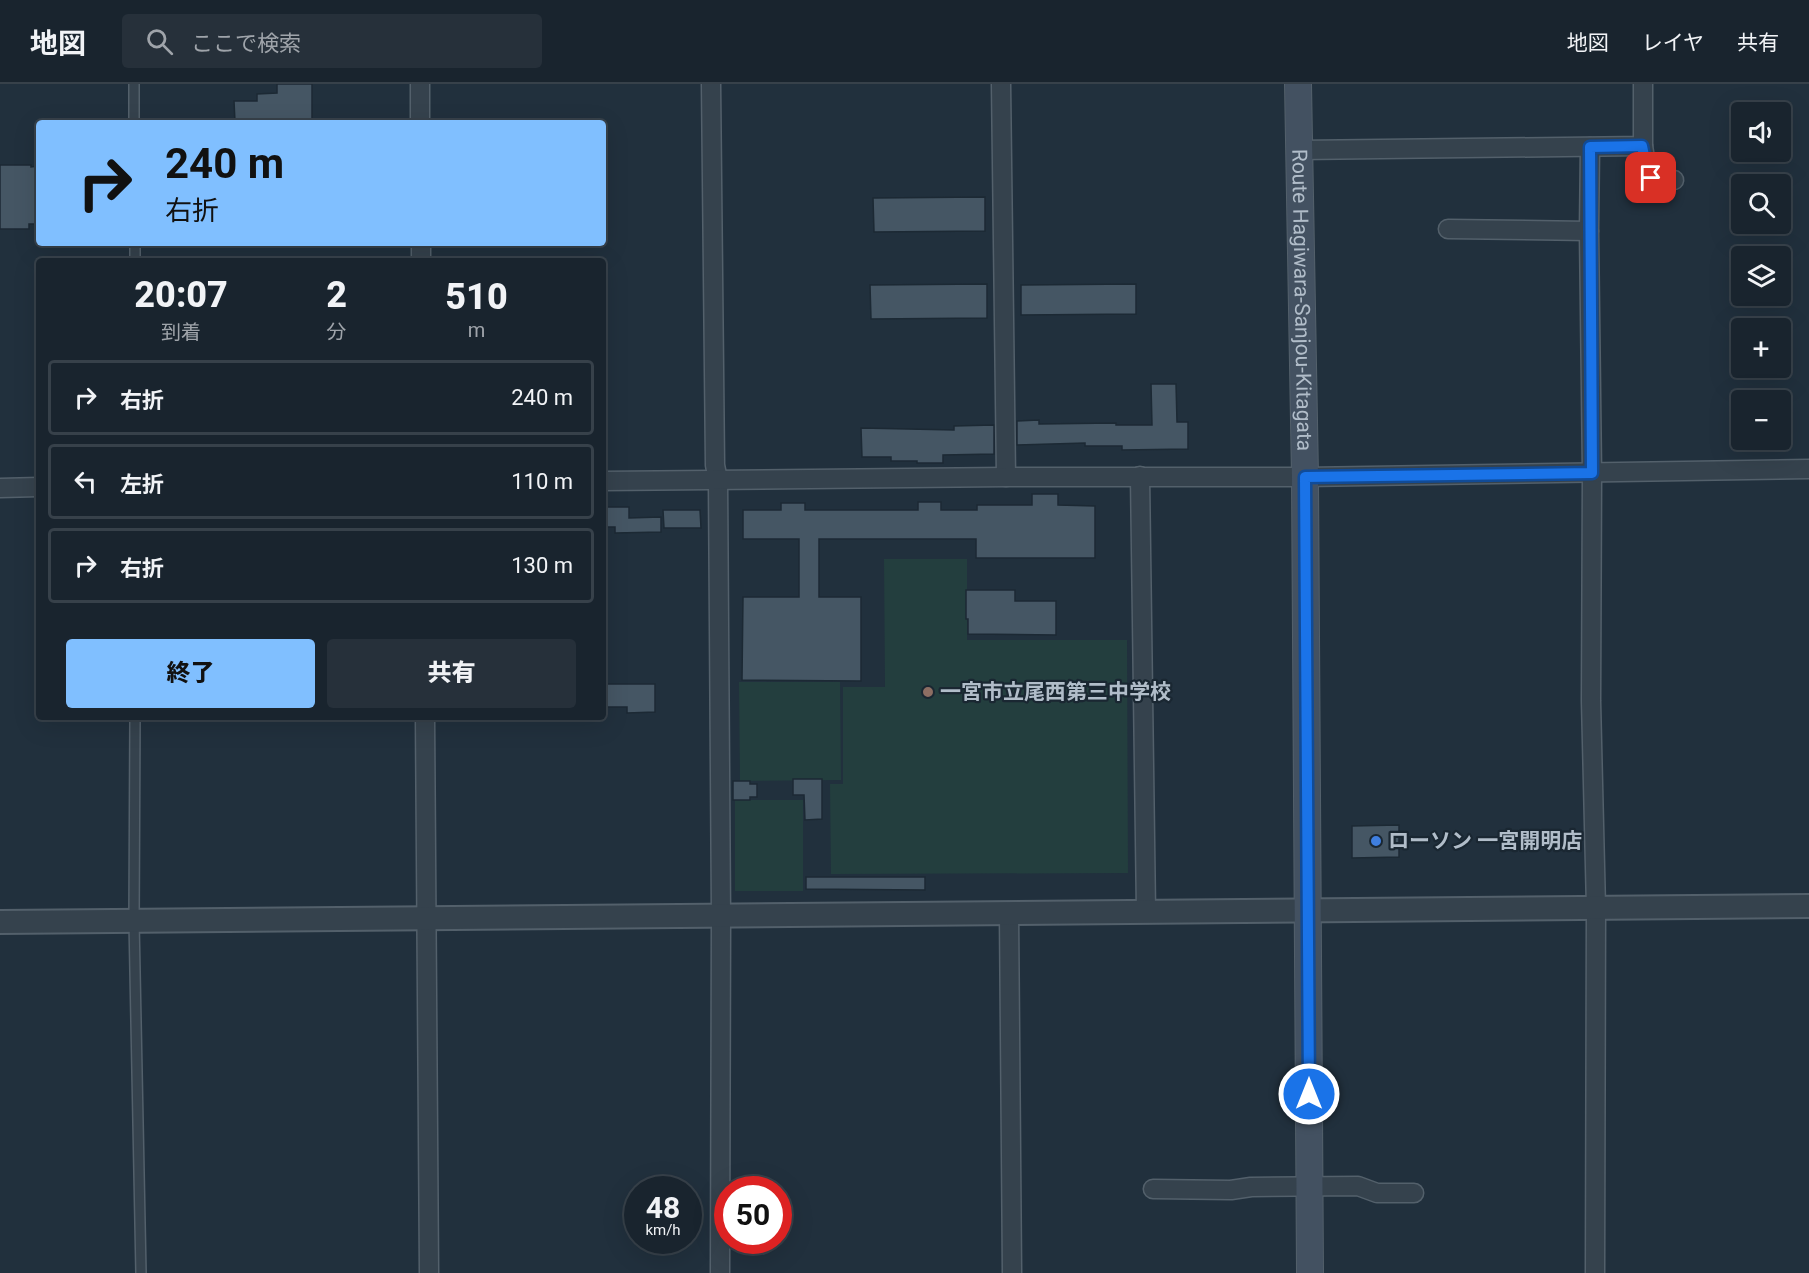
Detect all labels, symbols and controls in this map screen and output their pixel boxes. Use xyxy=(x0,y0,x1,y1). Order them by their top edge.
search box xyxy=(122,14,542,68)
icon: search xyxy=(143,25,176,58)
text: 地図 xyxy=(30,27,86,60)
text: ここで検索 xyxy=(191,31,301,56)
text: 地図 xyxy=(1567,31,1609,55)
text: レイヤ xyxy=(1642,31,1704,55)
text: 共有 xyxy=(1737,31,1779,55)
map controls xyxy=(1731,102,1791,450)
button: sound xyxy=(1731,102,1791,162)
text: 240 m xyxy=(165,139,284,188)
icon: right xyxy=(66,144,144,222)
street label: Route Hagiwara-Sanjou-Kitagata xyxy=(1287,149,1317,451)
pin xyxy=(1625,152,1676,203)
icon: arrive xyxy=(1634,161,1667,194)
button: search xyxy=(1731,174,1791,234)
text: 右折 xyxy=(165,195,219,227)
button: layers xyxy=(1731,246,1791,306)
text: 20:07 xyxy=(134,274,228,316)
text: 2 xyxy=(326,274,347,316)
text: 510 xyxy=(445,276,508,318)
text: m xyxy=(468,318,485,342)
button: + xyxy=(1731,318,1791,378)
text: 到着 xyxy=(161,320,201,344)
text: 分 xyxy=(327,320,347,344)
icon: right xyxy=(69,381,102,414)
text: 240 m xyxy=(511,385,573,410)
text: 右折 xyxy=(120,388,164,413)
button: − xyxy=(1731,390,1791,450)
icon: left xyxy=(69,465,102,498)
text: 110 m xyxy=(511,469,573,494)
text: 左折 xyxy=(120,472,164,497)
icon: right xyxy=(69,549,102,582)
text: 130 m xyxy=(511,553,573,578)
text: 右折 xyxy=(120,556,164,581)
button: 終了 xyxy=(66,639,315,708)
button: 共有 xyxy=(327,639,576,708)
place label: 一宮市立尾西第三中学校 xyxy=(940,680,1171,704)
marker: 一宮市立尾西第三中学校 xyxy=(921,685,935,699)
place label: ローソン 一宮開明店 xyxy=(1388,829,1582,853)
marker: ローソン 一宮開明店 xyxy=(1369,834,1383,848)
position arrow xyxy=(1277,1062,1341,1126)
speed limit sign: 50 xyxy=(714,1176,792,1254)
text: 48 xyxy=(646,1190,680,1225)
text: km/h xyxy=(645,1221,681,1239)

